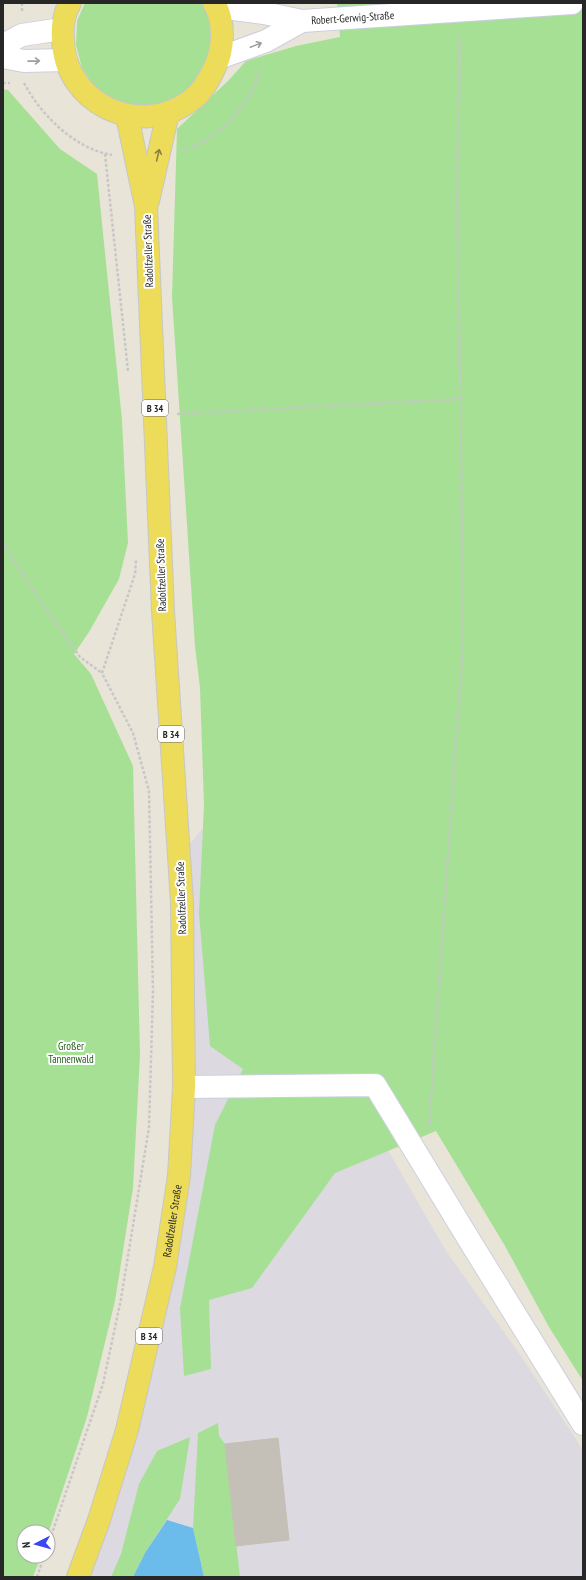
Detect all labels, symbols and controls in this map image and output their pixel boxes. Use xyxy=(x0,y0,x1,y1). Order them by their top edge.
street label: Robert-Gerwig-Straße xyxy=(311,8,395,27)
one-way arrow xyxy=(249,40,261,48)
one-way arrow xyxy=(27,57,40,65)
one-way arrow xyxy=(155,148,163,161)
street label: Radolfzeller Straße xyxy=(140,214,156,288)
road number: B 34 xyxy=(142,400,168,416)
street label: Radolfzeller Straße xyxy=(153,538,169,612)
road number: B 34 xyxy=(158,726,184,742)
street label: Radolfzeller Straße xyxy=(173,861,189,935)
park label: Großer Tannenwald xyxy=(48,1039,94,1066)
street label: Radolfzeller Straße xyxy=(160,1183,185,1258)
road number: B 34 xyxy=(136,1328,162,1344)
north arrow xyxy=(16,1524,56,1564)
text: N xyxy=(19,1541,33,1549)

